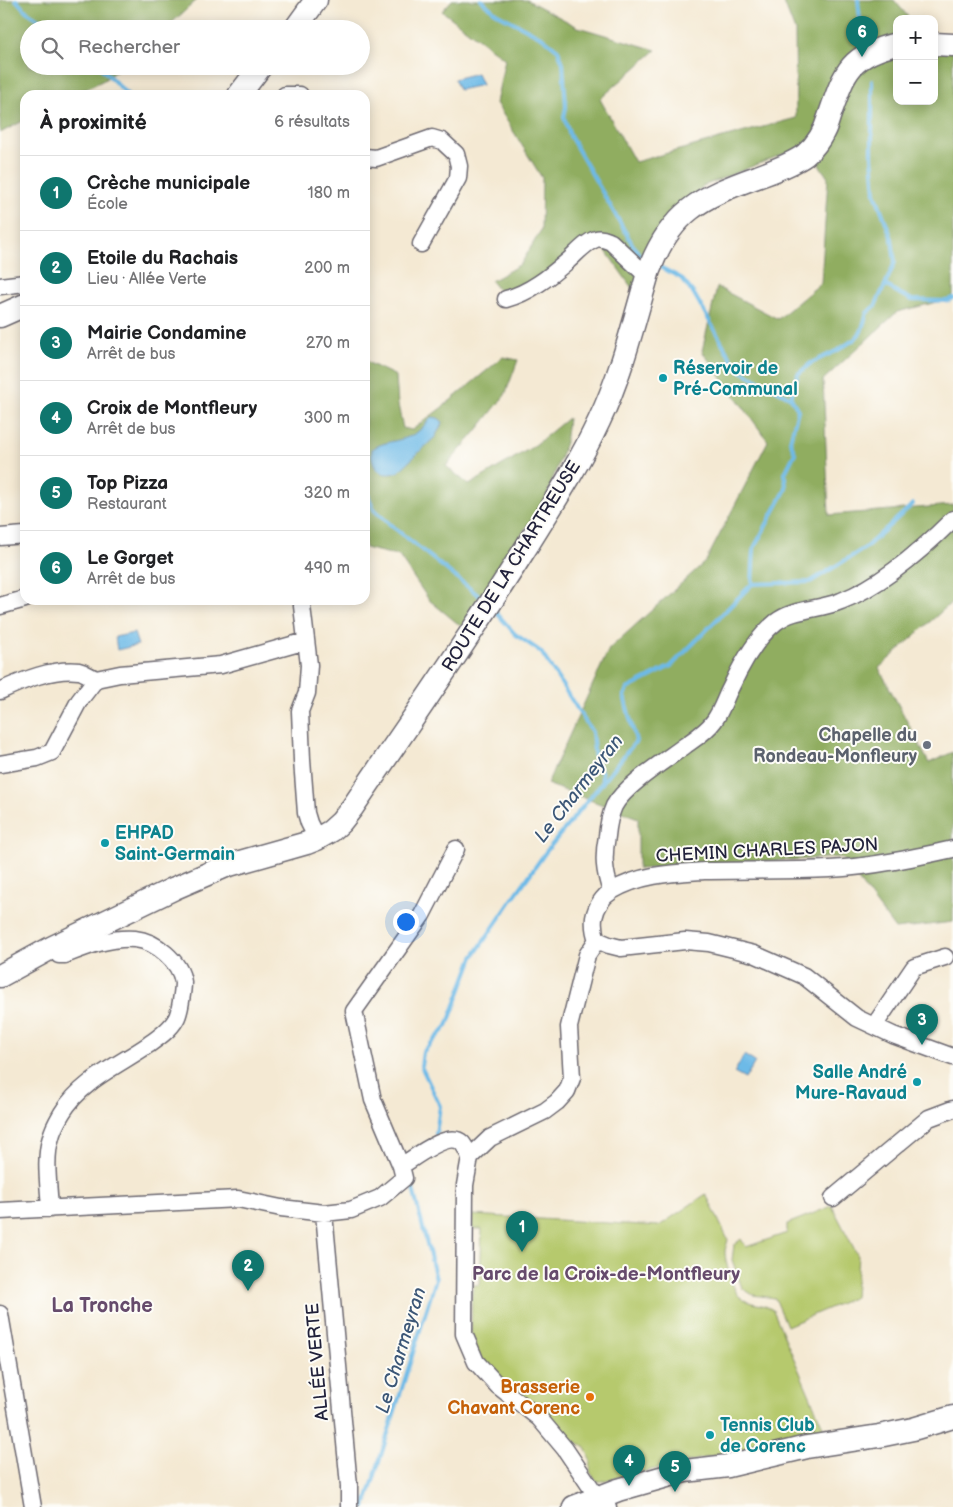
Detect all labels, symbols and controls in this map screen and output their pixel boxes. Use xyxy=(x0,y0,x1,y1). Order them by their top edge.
map controls xyxy=(893,15,938,105)
button: + xyxy=(893,15,938,60)
pin: 6 xyxy=(846,16,878,57)
search box xyxy=(20,20,370,75)
icon: search xyxy=(38,34,66,62)
text: Rechercher xyxy=(78,36,180,59)
button: − xyxy=(893,60,938,105)
text: À proximité xyxy=(40,110,147,135)
text: 6 résultats xyxy=(274,113,350,132)
text: Crèche municipale xyxy=(87,172,250,195)
text: 1 xyxy=(53,184,59,203)
text: 180 m xyxy=(308,184,350,203)
text: École xyxy=(87,195,128,214)
text: Etoile du Rachais xyxy=(87,247,238,270)
text: 2 xyxy=(51,259,61,278)
text: 200 m xyxy=(304,259,350,278)
text: Lieu · Allée Verte xyxy=(87,270,207,289)
text: Mairie Condamine xyxy=(87,322,247,345)
text: 3 xyxy=(51,334,61,353)
text: 270 m xyxy=(306,334,350,353)
text: Arrêt de bus xyxy=(87,345,176,364)
place label: Réservoir de Pré-Communal xyxy=(673,358,798,400)
marker: Réservoir de Pré-Communal xyxy=(657,372,669,384)
text: Croix de Montfleury xyxy=(87,397,257,420)
text: 4 xyxy=(51,409,61,428)
text: 300 m xyxy=(304,409,350,428)
text: Arrêt de bus xyxy=(87,420,176,439)
street label: ROUTE DE LA CHARTREUSE xyxy=(438,457,585,675)
text: Top Pizza xyxy=(87,472,168,495)
text: 5 xyxy=(51,484,61,503)
text: 320 m xyxy=(304,484,350,503)
text: Restaurant xyxy=(87,495,167,514)
text: Le Gorget xyxy=(87,547,174,570)
text: 6 xyxy=(51,559,61,578)
text: 490 m xyxy=(304,559,350,578)
text: Arrêt de bus xyxy=(87,570,176,589)
place label: Chapelle du Rondeau-Monfleury xyxy=(753,725,918,767)
water label: Le Charmeyran xyxy=(530,730,628,848)
marker: Chapelle du Rondeau-Monfleury xyxy=(921,739,933,751)
place label: EHPAD Saint-Germain xyxy=(115,823,235,865)
street label: CHEMIN CHARLES PAJON xyxy=(655,834,879,867)
marker: EHPAD Saint-Germain xyxy=(99,837,111,849)
your location xyxy=(393,909,419,935)
pin: 3 xyxy=(906,1004,938,1045)
place label: Salle André Mure-Ravaud xyxy=(795,1062,907,1104)
marker: Salle André Mure-Ravaud xyxy=(911,1076,923,1088)
pin: 1 xyxy=(506,1211,538,1252)
pin: 2 xyxy=(232,1250,264,1291)
district label: Parc de la Croix-de-Montfleury xyxy=(472,1263,740,1286)
water label: Le Charmeyran xyxy=(371,1285,432,1416)
district label: La Tronche xyxy=(51,1294,153,1318)
street label: ALLÉE VERTE xyxy=(300,1302,333,1422)
place label: Brasserie Chavant Corenc xyxy=(448,1377,580,1419)
marker: Brasserie Chavant Corenc xyxy=(584,1391,596,1403)
place label: Tennis Club de Corenc xyxy=(720,1415,815,1457)
marker: Tennis Club de Corenc xyxy=(704,1429,716,1441)
pin: 4 xyxy=(613,1445,645,1486)
pin: 5 xyxy=(659,1451,691,1492)

